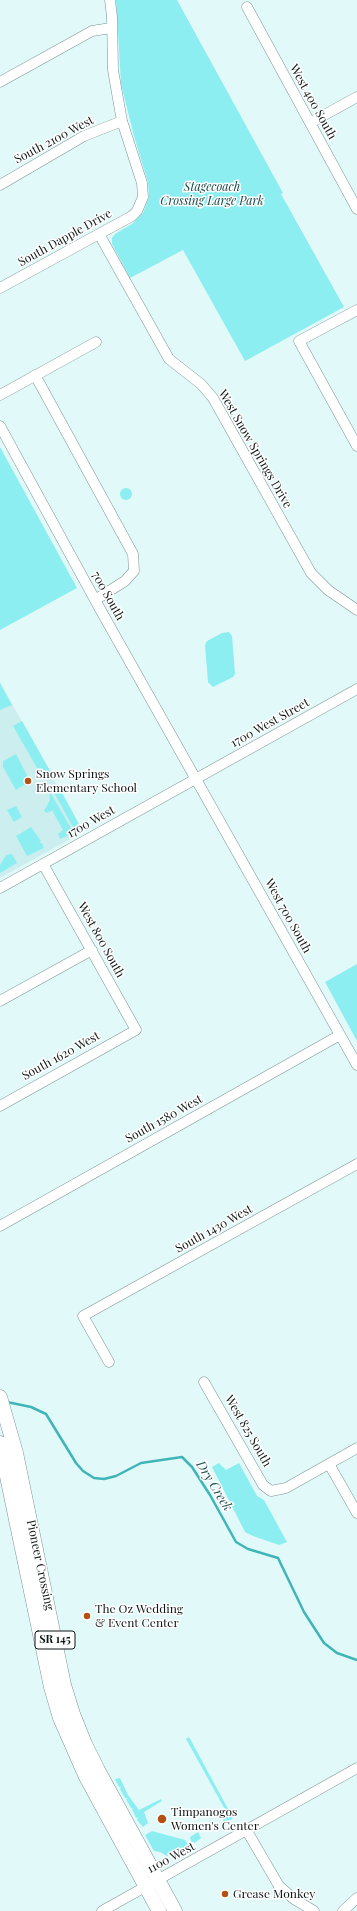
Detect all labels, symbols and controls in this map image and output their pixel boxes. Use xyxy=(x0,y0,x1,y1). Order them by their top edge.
street label: West 400 South xyxy=(286,62,340,142)
street label: South 2100 West xyxy=(12,113,96,167)
park label: Stagecoach Crossing Large Park xyxy=(160,180,264,208)
street label: South Dapple Drive xyxy=(16,206,114,270)
street label: West Snow Springs Drive xyxy=(215,387,295,511)
street label: 700 South xyxy=(89,569,127,623)
street label: 1700 West Street xyxy=(228,695,312,751)
place label: Snow Springs Elementary School xyxy=(36,767,137,795)
marker: Snow Springs Elementary School xyxy=(23,776,33,786)
street label: 1700 West xyxy=(65,803,117,841)
street label: West 700 South xyxy=(262,877,314,955)
street label: West 800 South xyxy=(74,900,128,980)
street label: South 1620 West xyxy=(20,1029,102,1083)
street label: South 1580 West xyxy=(123,1092,205,1146)
street label: South 1430 West xyxy=(173,1202,255,1256)
street label: West 825 South xyxy=(222,1393,274,1469)
water label: Dry Creek xyxy=(192,1458,236,1514)
street label: Pioneer Crossing xyxy=(23,1518,57,1612)
place label: The Oz Wedding & Event Center xyxy=(95,1602,183,1630)
marker: The Oz Wedding & Event Center xyxy=(82,1611,92,1621)
road number: SR 145 xyxy=(35,1631,75,1649)
place label: Timpanogos Women's Center xyxy=(171,1805,259,1833)
marker: Timpanogos Women's Center xyxy=(156,1813,168,1825)
street label: 1100 West xyxy=(145,1839,197,1877)
place label: Grease Monkey xyxy=(233,1887,315,1901)
marker: Grease Monkey xyxy=(220,1889,230,1899)

